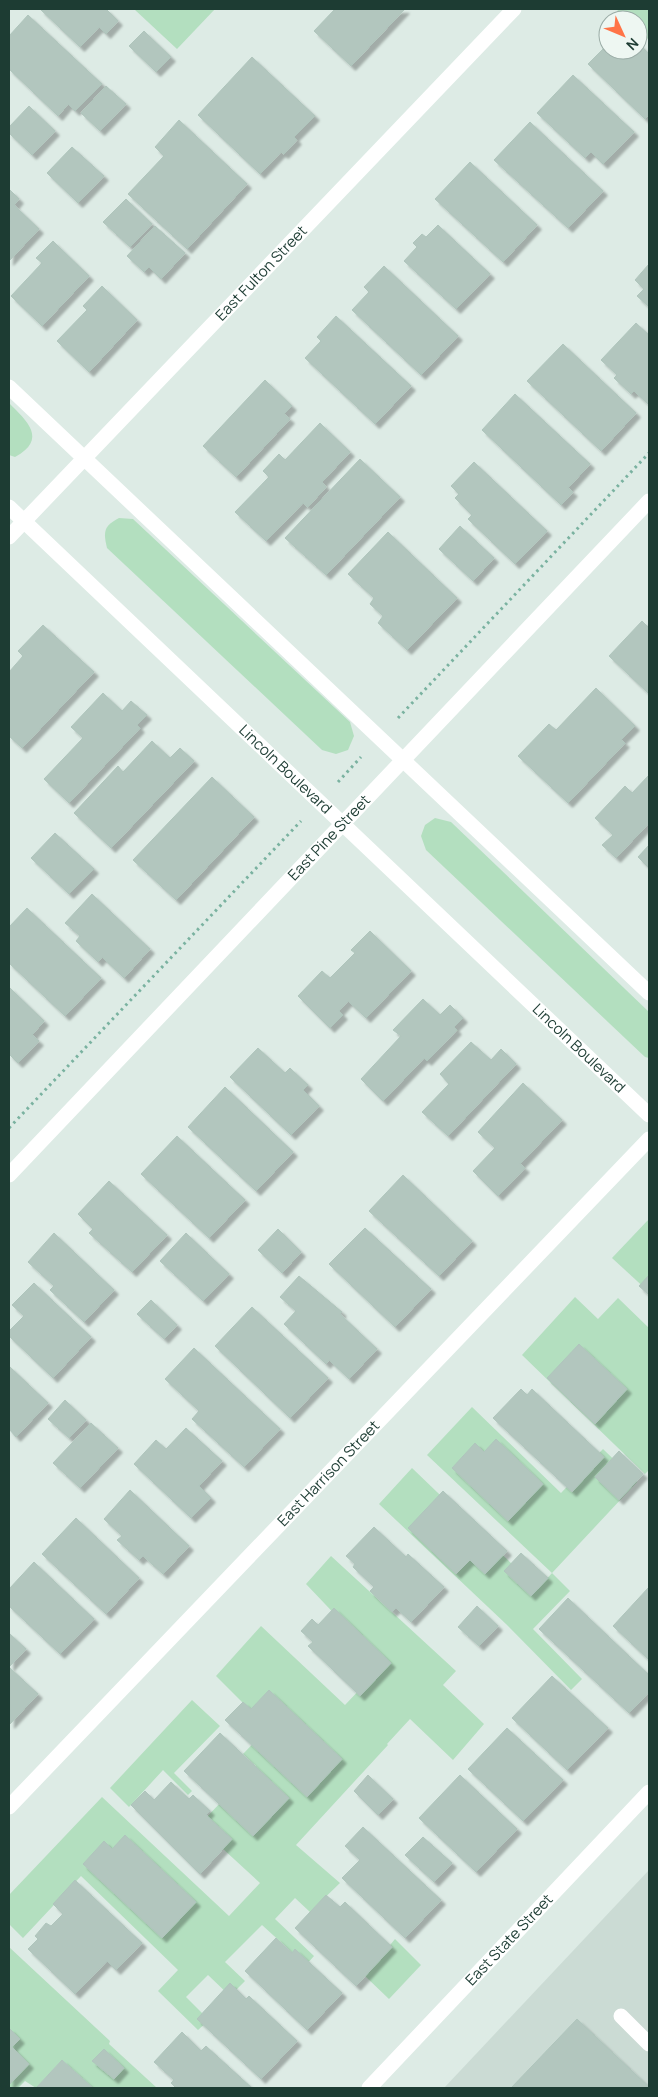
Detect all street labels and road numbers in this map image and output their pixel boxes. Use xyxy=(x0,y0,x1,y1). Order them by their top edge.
street label: East Fulton Street xyxy=(210,221,312,325)
street label: Lincoln Boulevard xyxy=(234,720,337,818)
street label: East Pine Street xyxy=(283,790,375,885)
street label: Lincoln Boulevard xyxy=(528,999,630,1097)
street label: East Harrison Street xyxy=(272,1415,384,1531)
street label: East State Street xyxy=(460,1889,557,1990)

